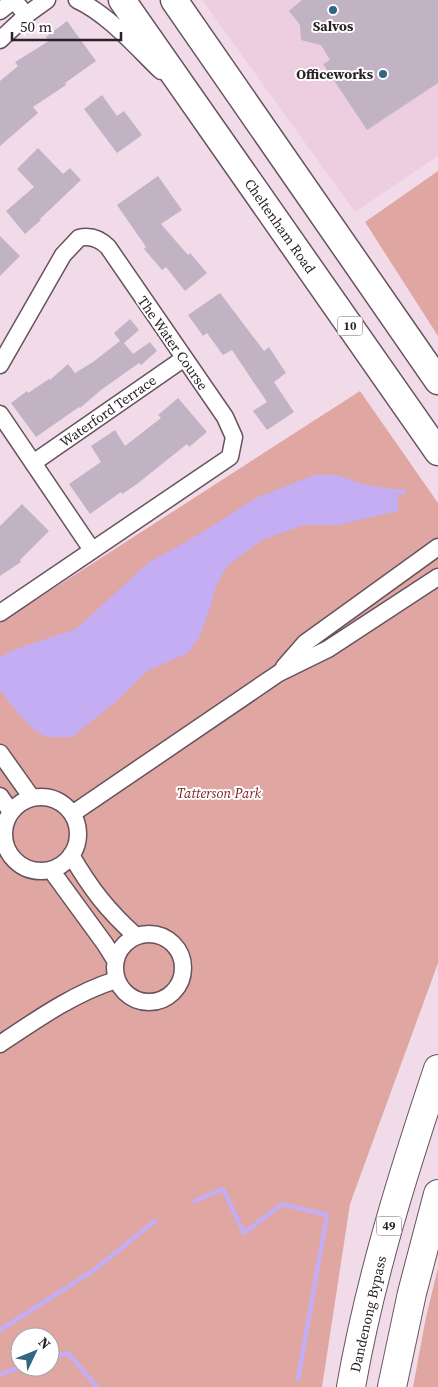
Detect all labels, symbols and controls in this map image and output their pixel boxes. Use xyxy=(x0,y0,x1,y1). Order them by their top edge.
marker: Salvos xyxy=(327,4,339,16)
scale bar xyxy=(12,10,121,42)
text: 50 m xyxy=(20,16,52,37)
place label: Salvos xyxy=(313,16,354,36)
place label: Officeworks xyxy=(296,64,374,84)
marker: Officeworks xyxy=(377,68,389,80)
street label: Cheltenham Road xyxy=(240,175,320,278)
street label: The Water Course xyxy=(133,292,213,394)
road number: 10 xyxy=(338,316,362,336)
street label: Waterford Terrace xyxy=(56,370,160,452)
park label: Tatterson Park xyxy=(177,783,262,803)
road number: 49 xyxy=(376,1216,402,1236)
street label: Dandenong Bypass xyxy=(345,1254,391,1374)
north arrow xyxy=(10,1327,60,1377)
text: N xyxy=(34,1333,55,1354)

